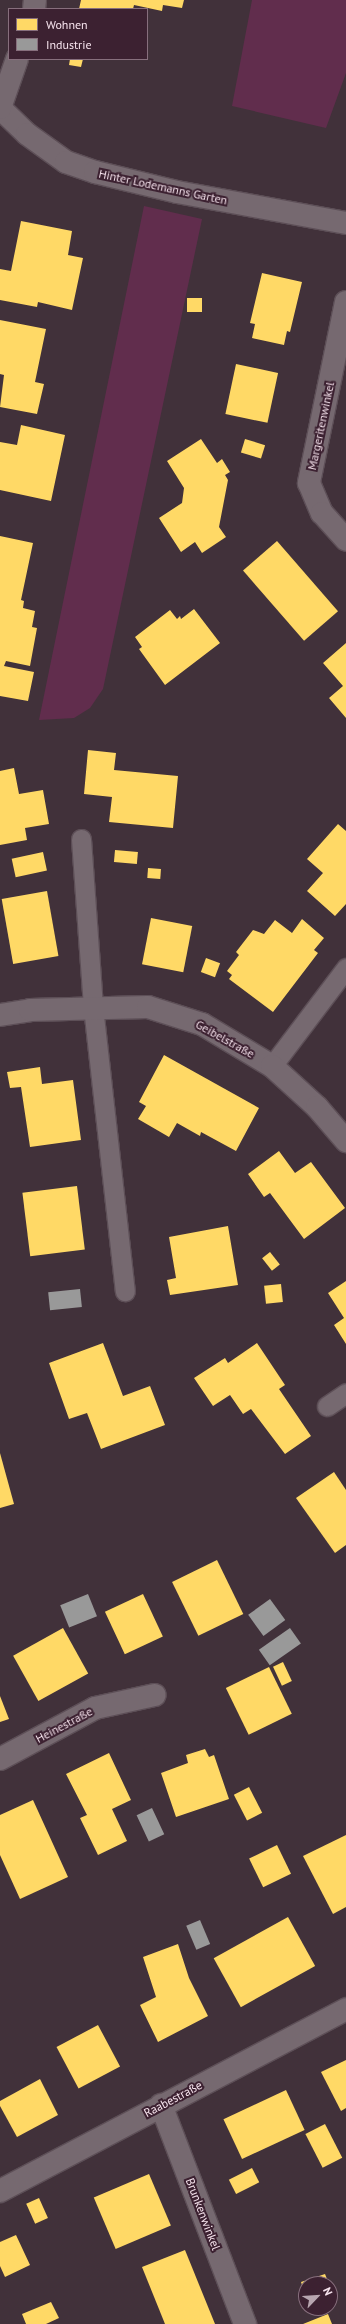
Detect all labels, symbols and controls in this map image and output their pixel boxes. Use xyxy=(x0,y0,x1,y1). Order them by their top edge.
legend xyxy=(8,8,148,60)
text: Wohnen xyxy=(46,17,88,32)
text: Industrie xyxy=(46,37,92,52)
street label: Hinter Lodemanns Garten xyxy=(97,166,229,208)
street label: Margeritenwinkel xyxy=(305,381,337,471)
street label: Geibelstraße xyxy=(193,1017,257,1061)
street label: Heinestraße xyxy=(33,1704,95,1746)
street label: Raabestraße xyxy=(141,2078,205,2120)
street label: Brunkenwinkel xyxy=(183,2176,223,2252)
north arrow xyxy=(298,2276,338,2316)
text: N xyxy=(320,2285,336,2298)

